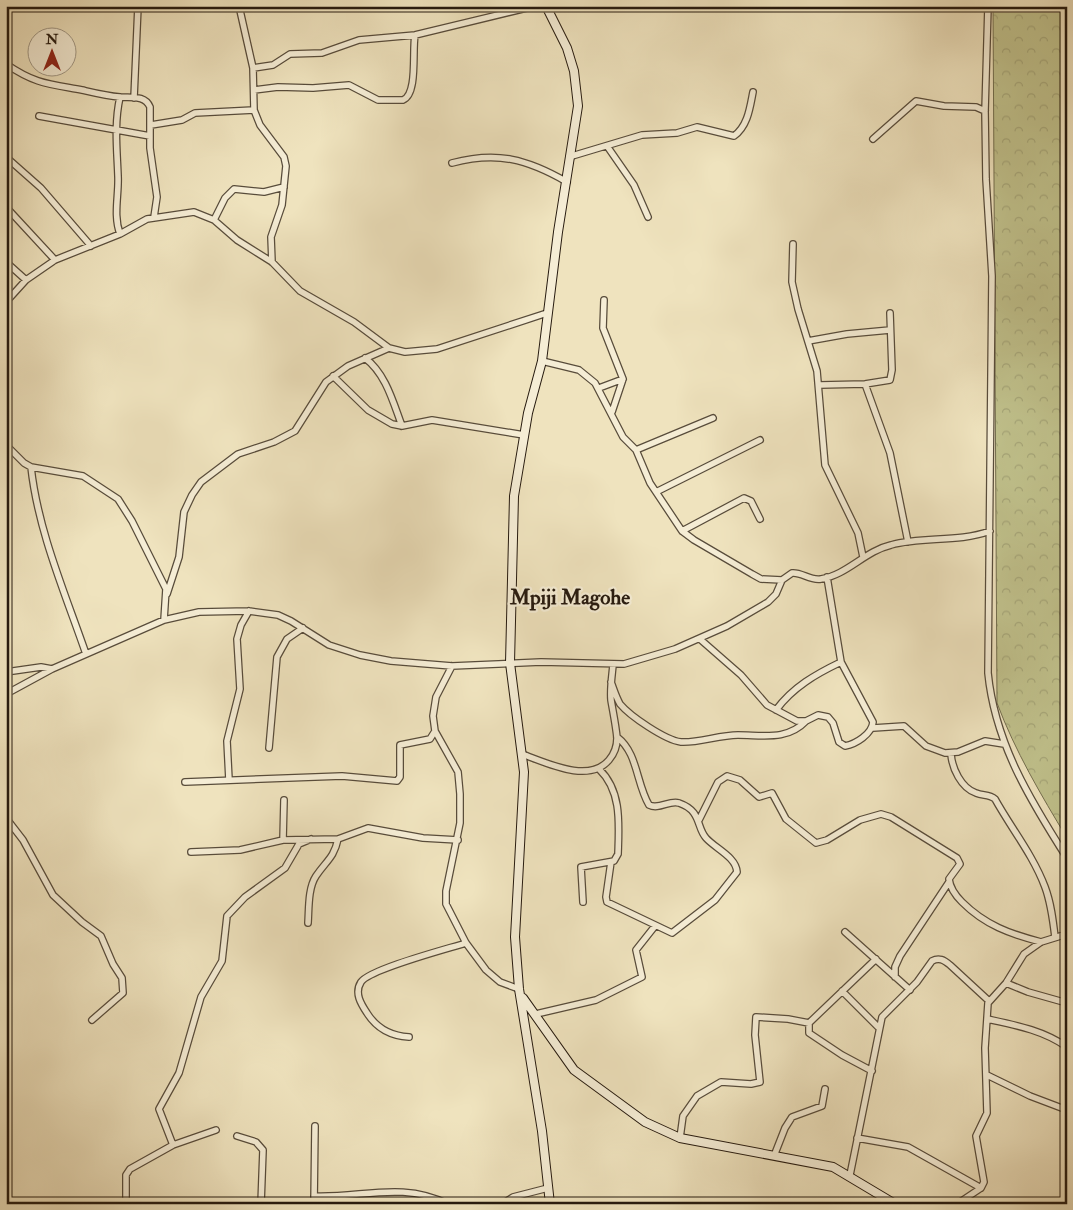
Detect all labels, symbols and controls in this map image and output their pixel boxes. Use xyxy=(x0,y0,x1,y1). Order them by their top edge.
north arrow xyxy=(28,28,78,78)
text: N xyxy=(45,31,59,48)
district label: Mpiji Magohe xyxy=(509,584,630,611)

